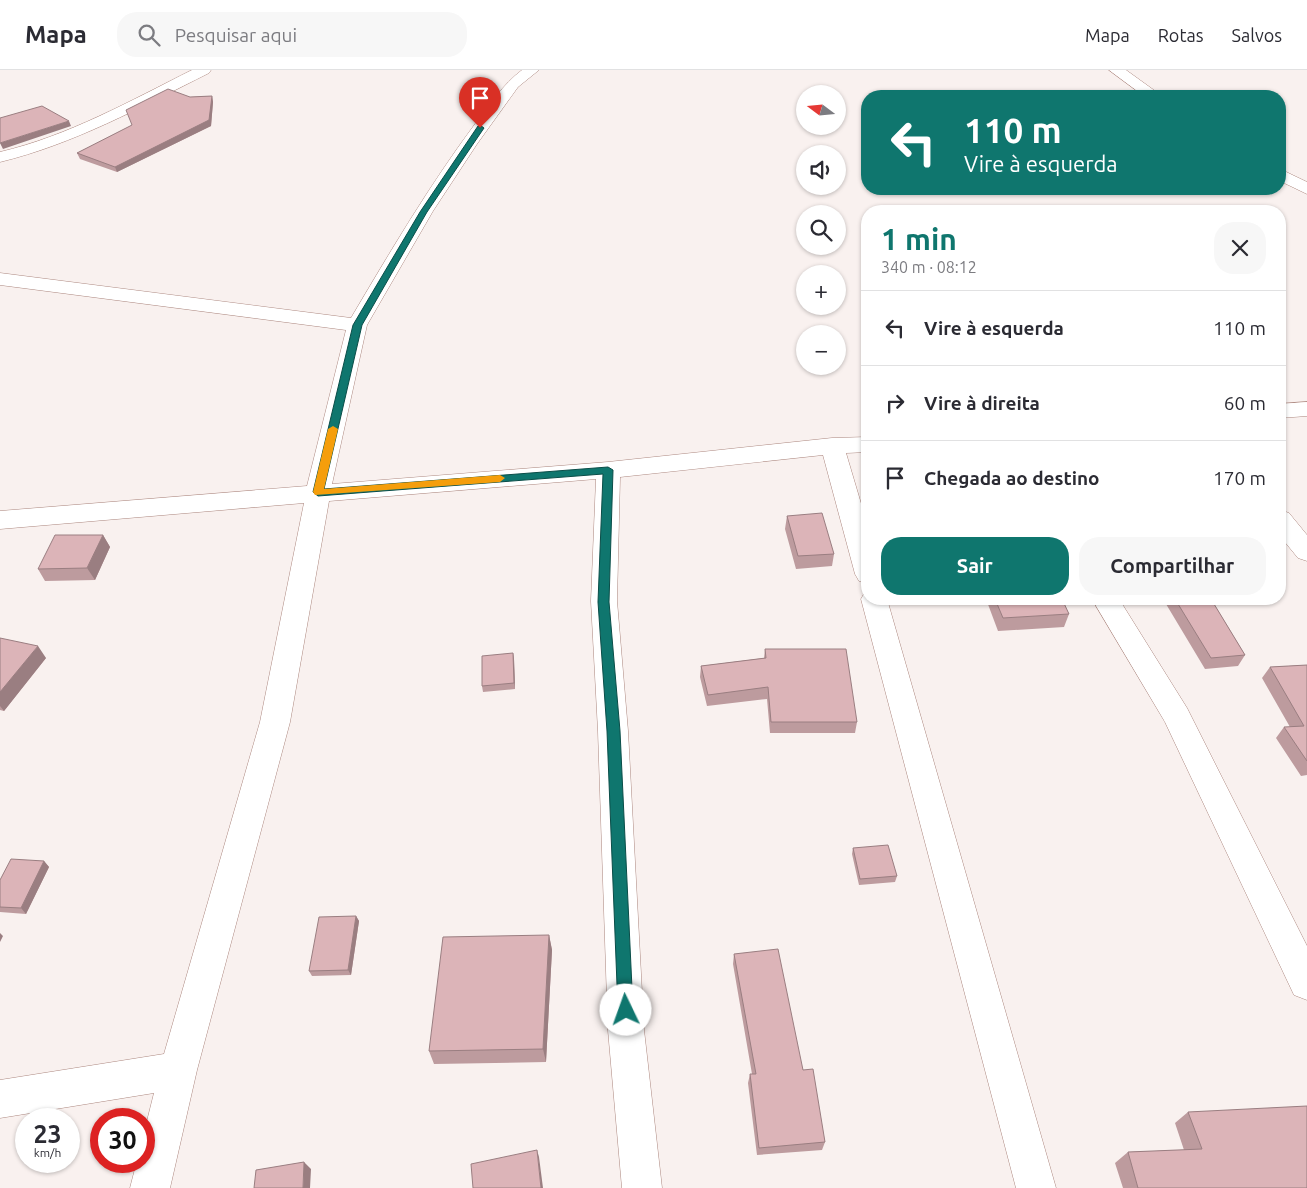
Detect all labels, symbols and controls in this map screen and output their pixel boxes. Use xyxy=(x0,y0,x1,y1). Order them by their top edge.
search box xyxy=(117,12,467,57)
text: Mapa xyxy=(25,21,87,48)
icon: search xyxy=(135,21,163,49)
text: Pesquisar aqui xyxy=(175,24,297,46)
text: Mapa xyxy=(1085,25,1130,45)
text: Rotas xyxy=(1158,25,1204,45)
text: Salvos xyxy=(1232,25,1282,45)
pin xyxy=(459,77,501,128)
icon: arrive xyxy=(466,84,494,112)
north arrow xyxy=(796,85,846,135)
map controls xyxy=(796,85,846,375)
icon: left xyxy=(881,110,946,175)
text: 110 m xyxy=(964,110,1062,150)
button: sound xyxy=(796,145,846,195)
text: Vire à esquerda xyxy=(964,151,1118,176)
button: search xyxy=(796,205,846,255)
text: 1 min xyxy=(881,222,957,256)
button: close xyxy=(1214,222,1266,274)
text: 340 m · 08:12 xyxy=(881,258,977,276)
button: + xyxy=(796,265,846,315)
icon: left xyxy=(881,314,909,342)
text: Vire à esquerda xyxy=(924,317,1064,339)
text: 110 m xyxy=(1213,317,1266,339)
button: − xyxy=(796,325,846,375)
icon: right xyxy=(881,389,909,417)
text: Vire à direita xyxy=(924,392,1040,414)
text: 60 m xyxy=(1224,392,1266,414)
icon: arrive xyxy=(881,464,909,492)
text: Chegada ao destino xyxy=(924,467,1100,489)
text: 170 m xyxy=(1213,467,1266,489)
button: Sair xyxy=(881,537,1069,595)
button: Compartilhar xyxy=(1079,537,1266,595)
position arrow xyxy=(599,983,651,1035)
speed limit sign: 30 xyxy=(90,1108,155,1173)
text: 23 xyxy=(33,1120,62,1148)
text: km/h xyxy=(34,1146,61,1159)

